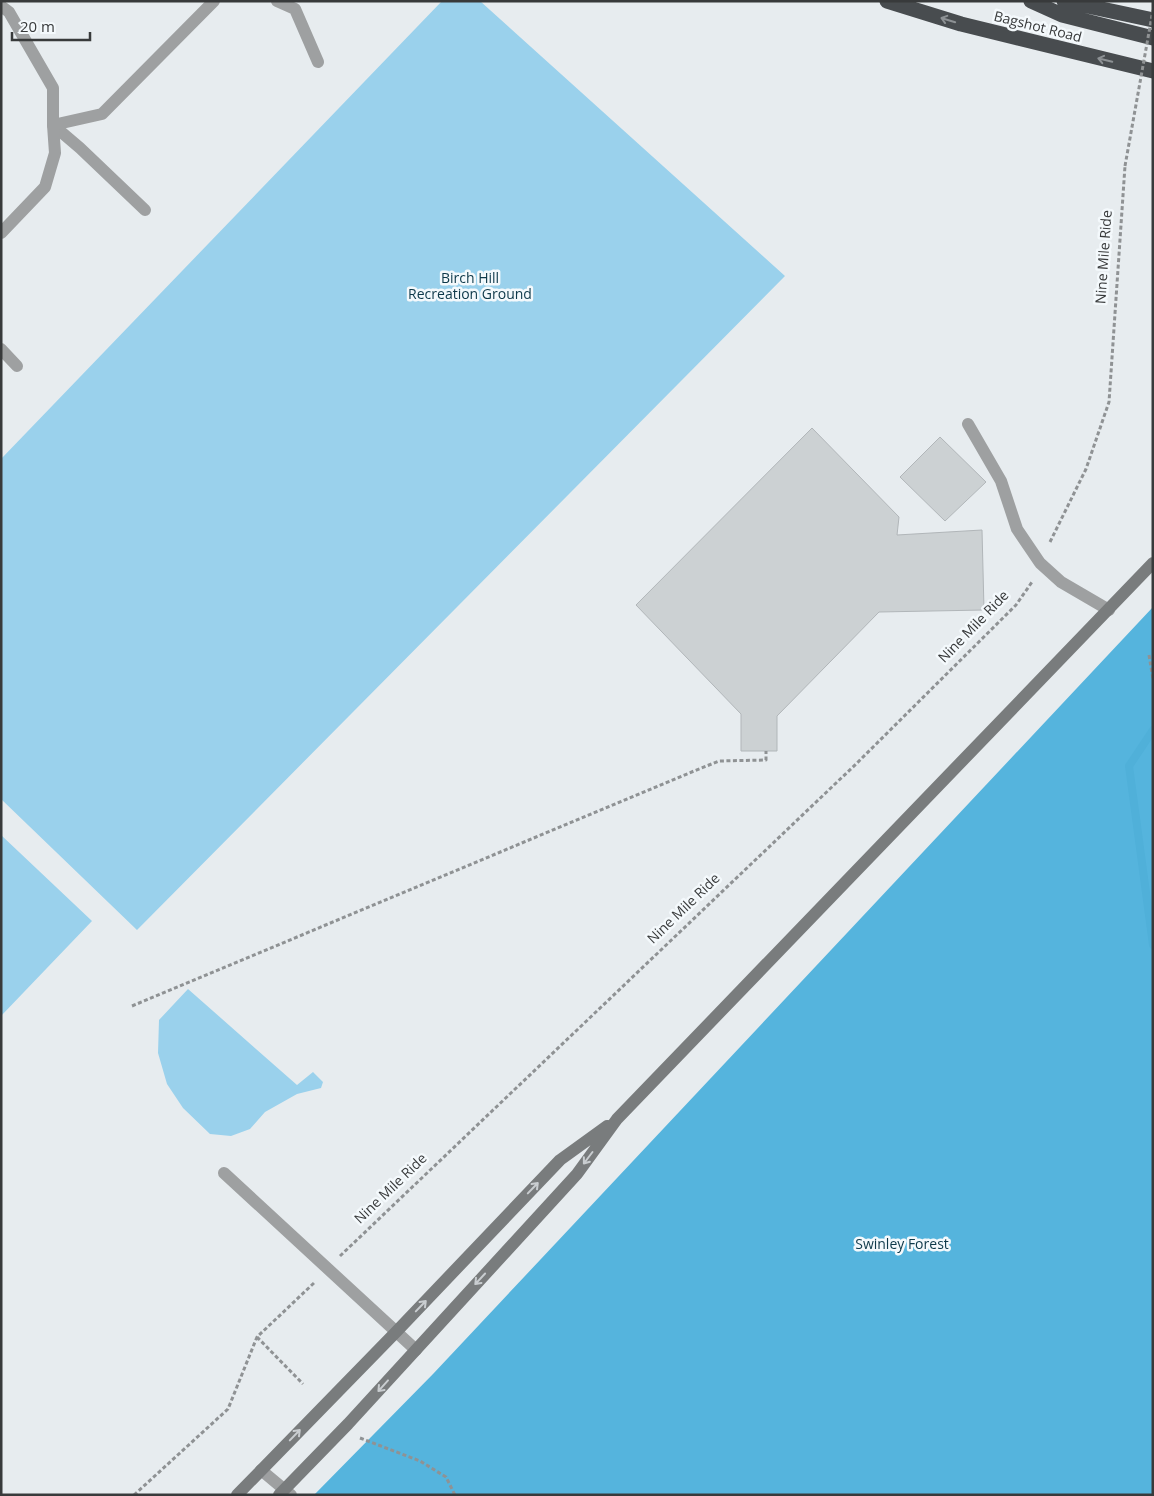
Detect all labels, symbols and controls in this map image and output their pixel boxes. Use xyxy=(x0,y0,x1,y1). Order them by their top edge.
street label: Bagshot Road xyxy=(992,6,1084,46)
scale bar xyxy=(12,10,90,42)
one-way arrow xyxy=(940,14,956,24)
text: 20 m xyxy=(20,16,55,36)
one-way arrow xyxy=(1098,54,1114,64)
street label: Nine Mile Ride xyxy=(1090,209,1116,305)
park label: Birch Hill Recreation Ground xyxy=(408,268,532,303)
street label: Nine Mile Ride xyxy=(934,586,1013,666)
street label: Nine Mile Ride xyxy=(643,868,723,947)
street label: Nine Mile Ride xyxy=(350,1148,430,1227)
one-way arrow xyxy=(583,1151,594,1164)
one-way arrow xyxy=(527,1182,539,1194)
park label: Swinley Forest xyxy=(855,1234,949,1253)
one-way arrow xyxy=(474,1273,486,1286)
one-way arrow xyxy=(415,1299,427,1312)
one-way arrow xyxy=(377,1379,389,1392)
one-way arrow xyxy=(289,1429,302,1441)

